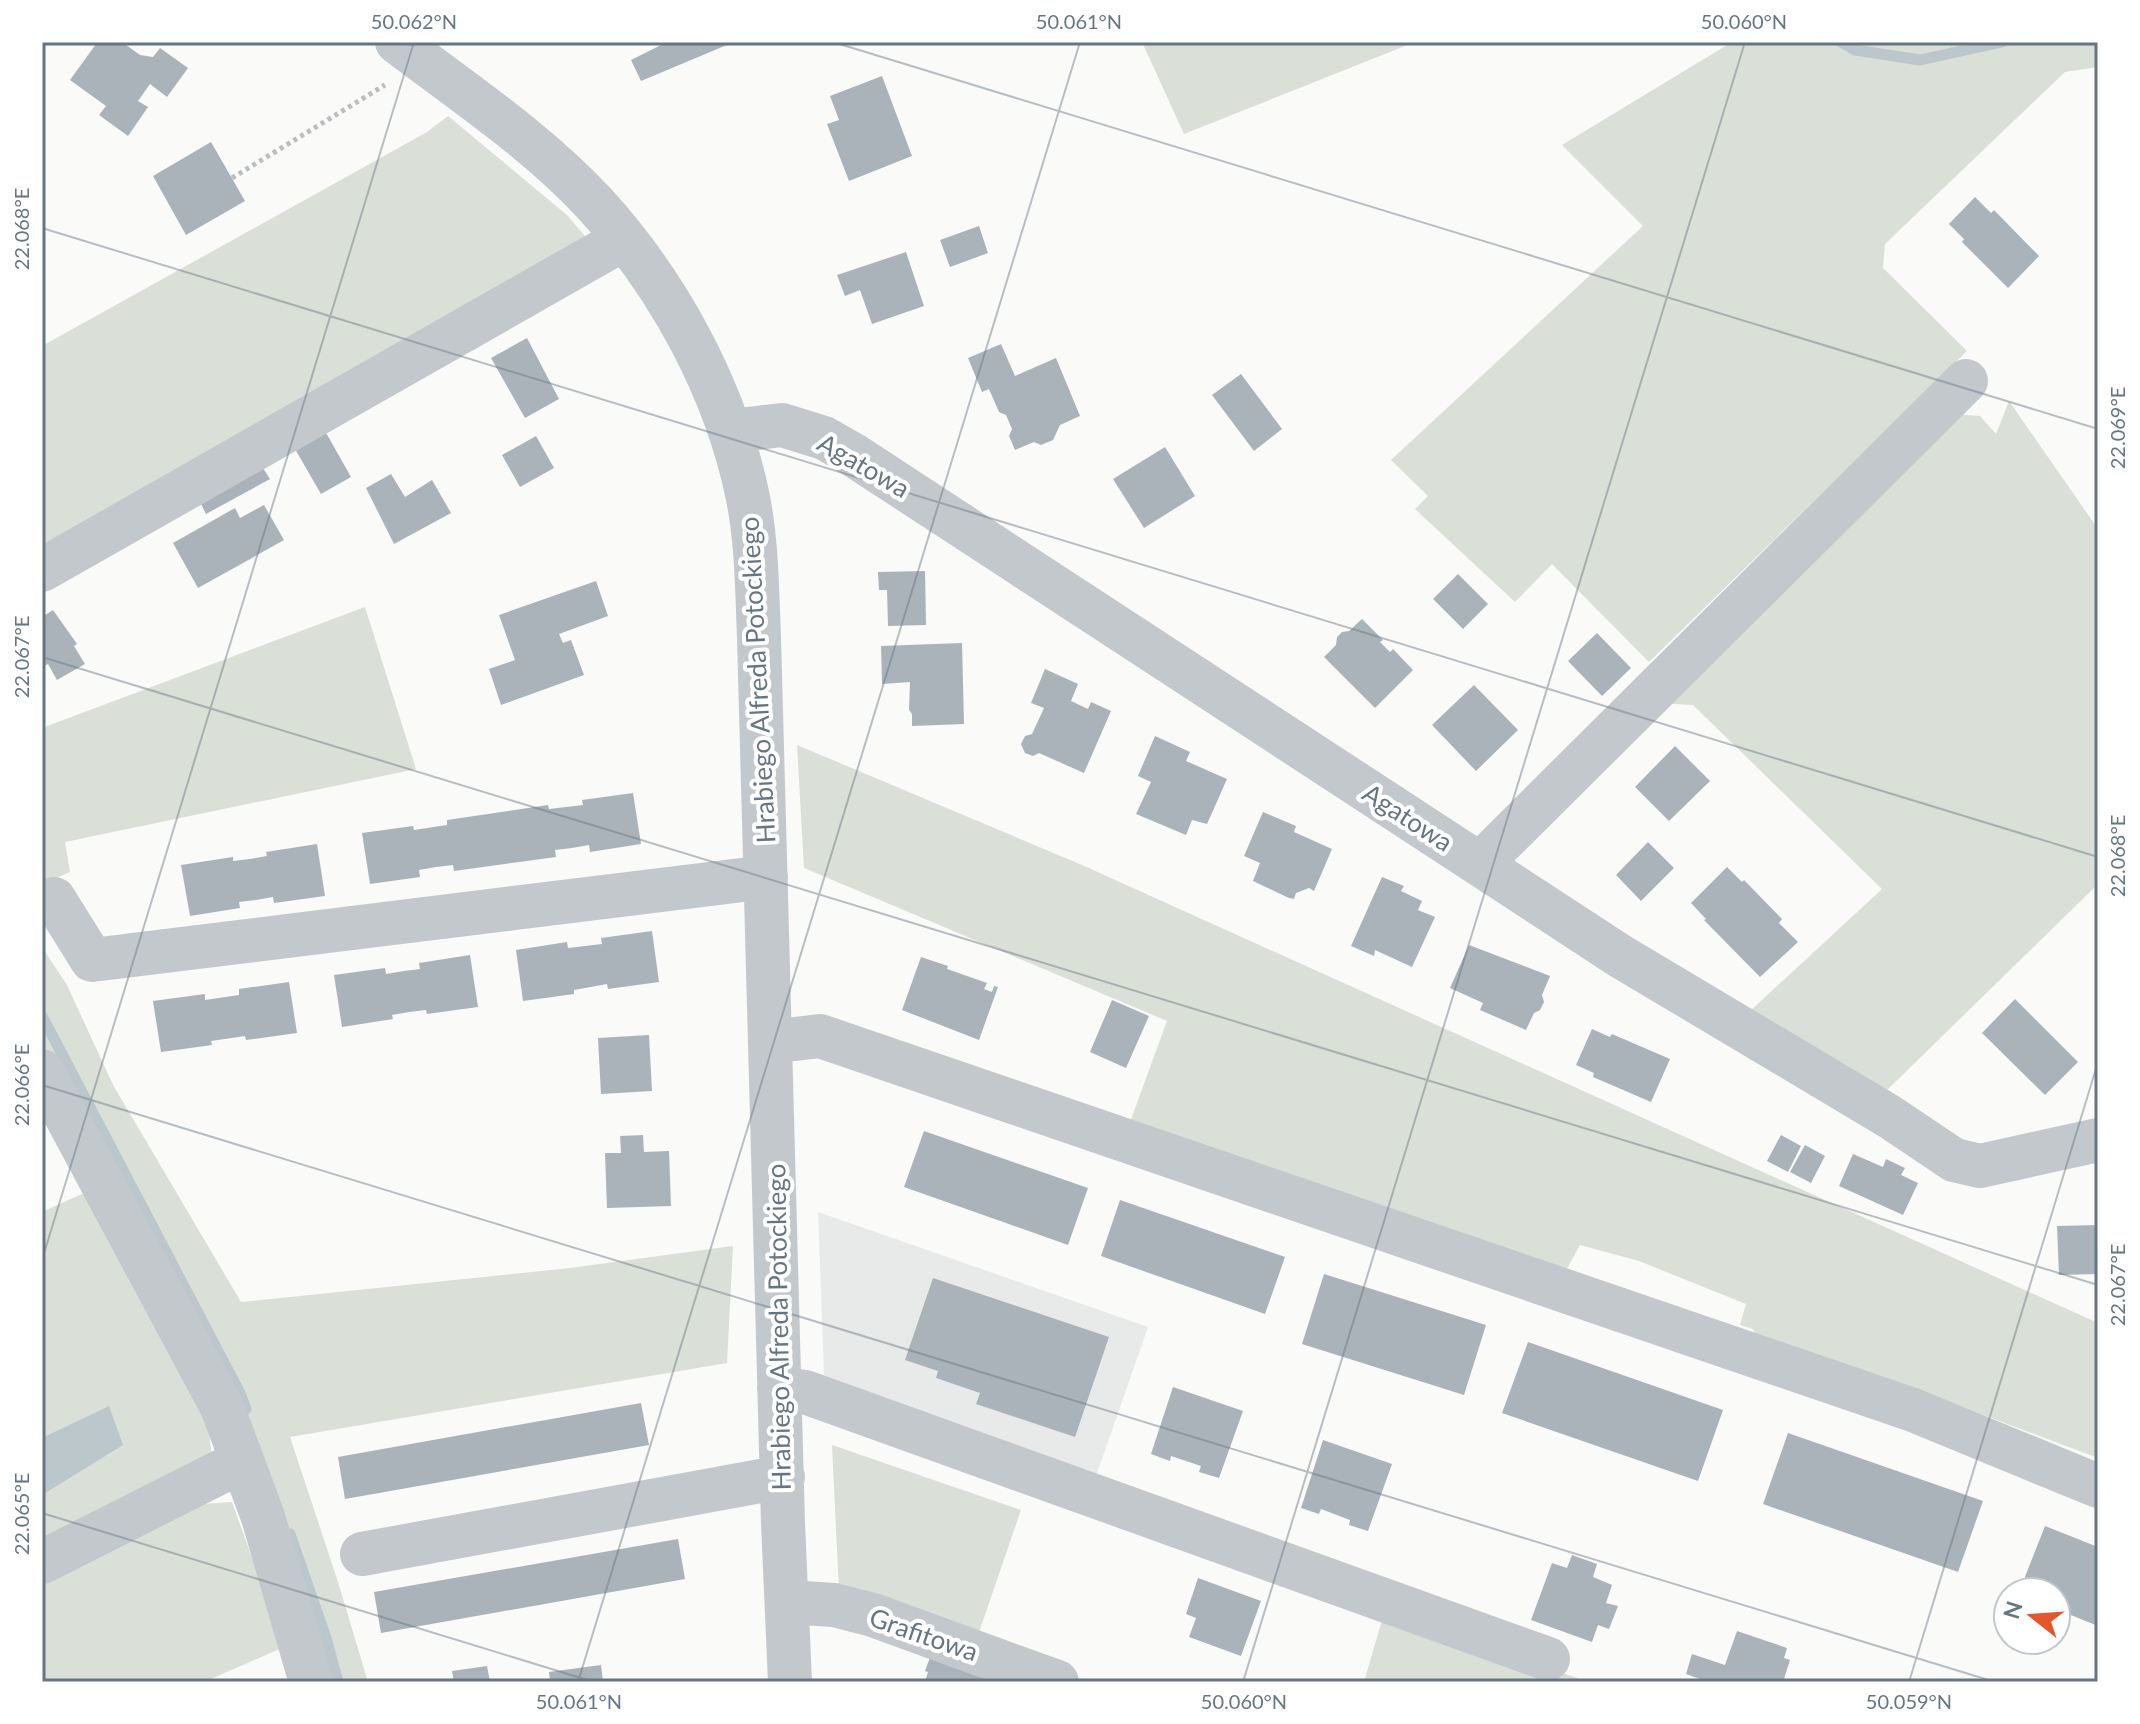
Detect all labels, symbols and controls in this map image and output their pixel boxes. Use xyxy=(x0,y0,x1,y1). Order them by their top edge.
text: 50.062°N xyxy=(371,9,457,33)
text: 50.061°N xyxy=(1036,9,1122,33)
text: 50.060°N xyxy=(1701,9,1787,33)
text: 22.068°E xyxy=(9,188,33,270)
text: 22.069°E xyxy=(2105,387,2129,469)
street label: Agatowa xyxy=(812,426,916,504)
street label: Hrabiego Alfreda Potockiego xyxy=(732,516,782,844)
text: 22.067°E xyxy=(9,616,33,698)
street label: Agatowa xyxy=(1357,776,1459,858)
text: 22.068°E xyxy=(2105,815,2129,897)
text: 22.066°E xyxy=(9,1044,33,1126)
street label: Hrabiego Alfreda Potockiego xyxy=(759,1163,797,1491)
text: 22.067°E xyxy=(2105,1244,2129,1326)
text: 22.065°E xyxy=(9,1473,33,1555)
north arrow xyxy=(1992,1576,2072,1656)
text: N xyxy=(1997,1598,2028,1622)
street label: Grafitowa xyxy=(866,1601,982,1667)
text: 50.061°N xyxy=(536,1689,622,1713)
text: 50.060°N xyxy=(1201,1689,1287,1713)
text: 50.059°N xyxy=(1866,1689,1952,1713)

